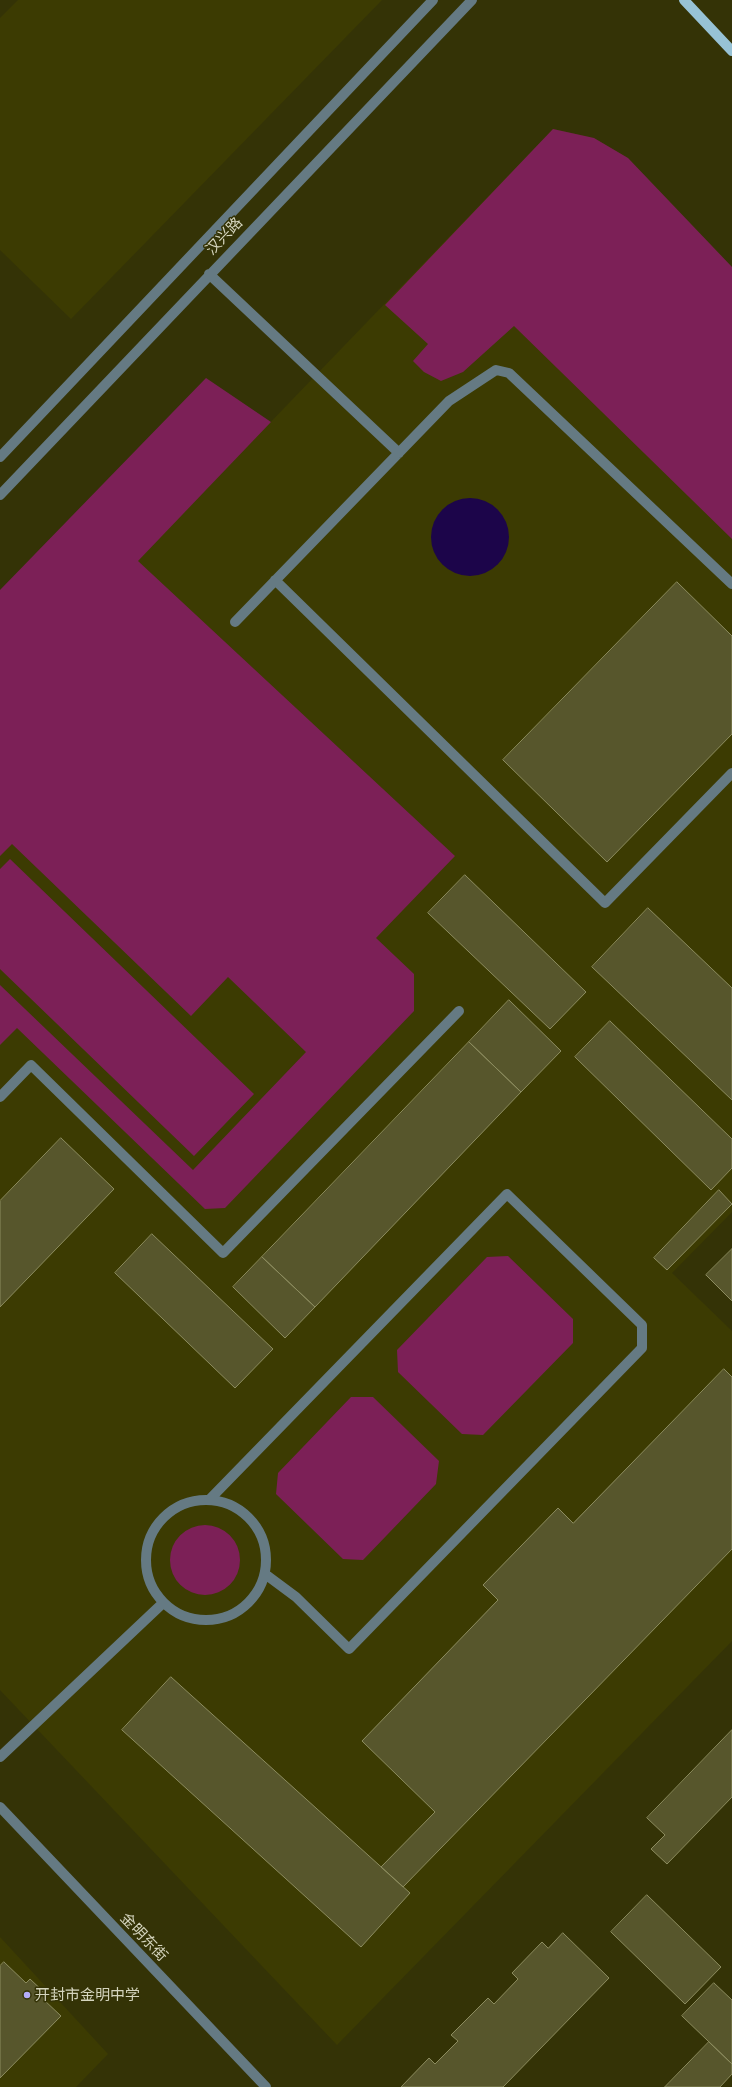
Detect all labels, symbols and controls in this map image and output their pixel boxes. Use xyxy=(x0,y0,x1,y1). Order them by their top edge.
street label: 汉兴路 xyxy=(202,214,246,258)
street label: 金明东街 xyxy=(117,1909,171,1965)
place label: 开封市金明中学 xyxy=(35,1986,140,2004)
marker: 开封市金明中学 xyxy=(22,1990,32,2000)

